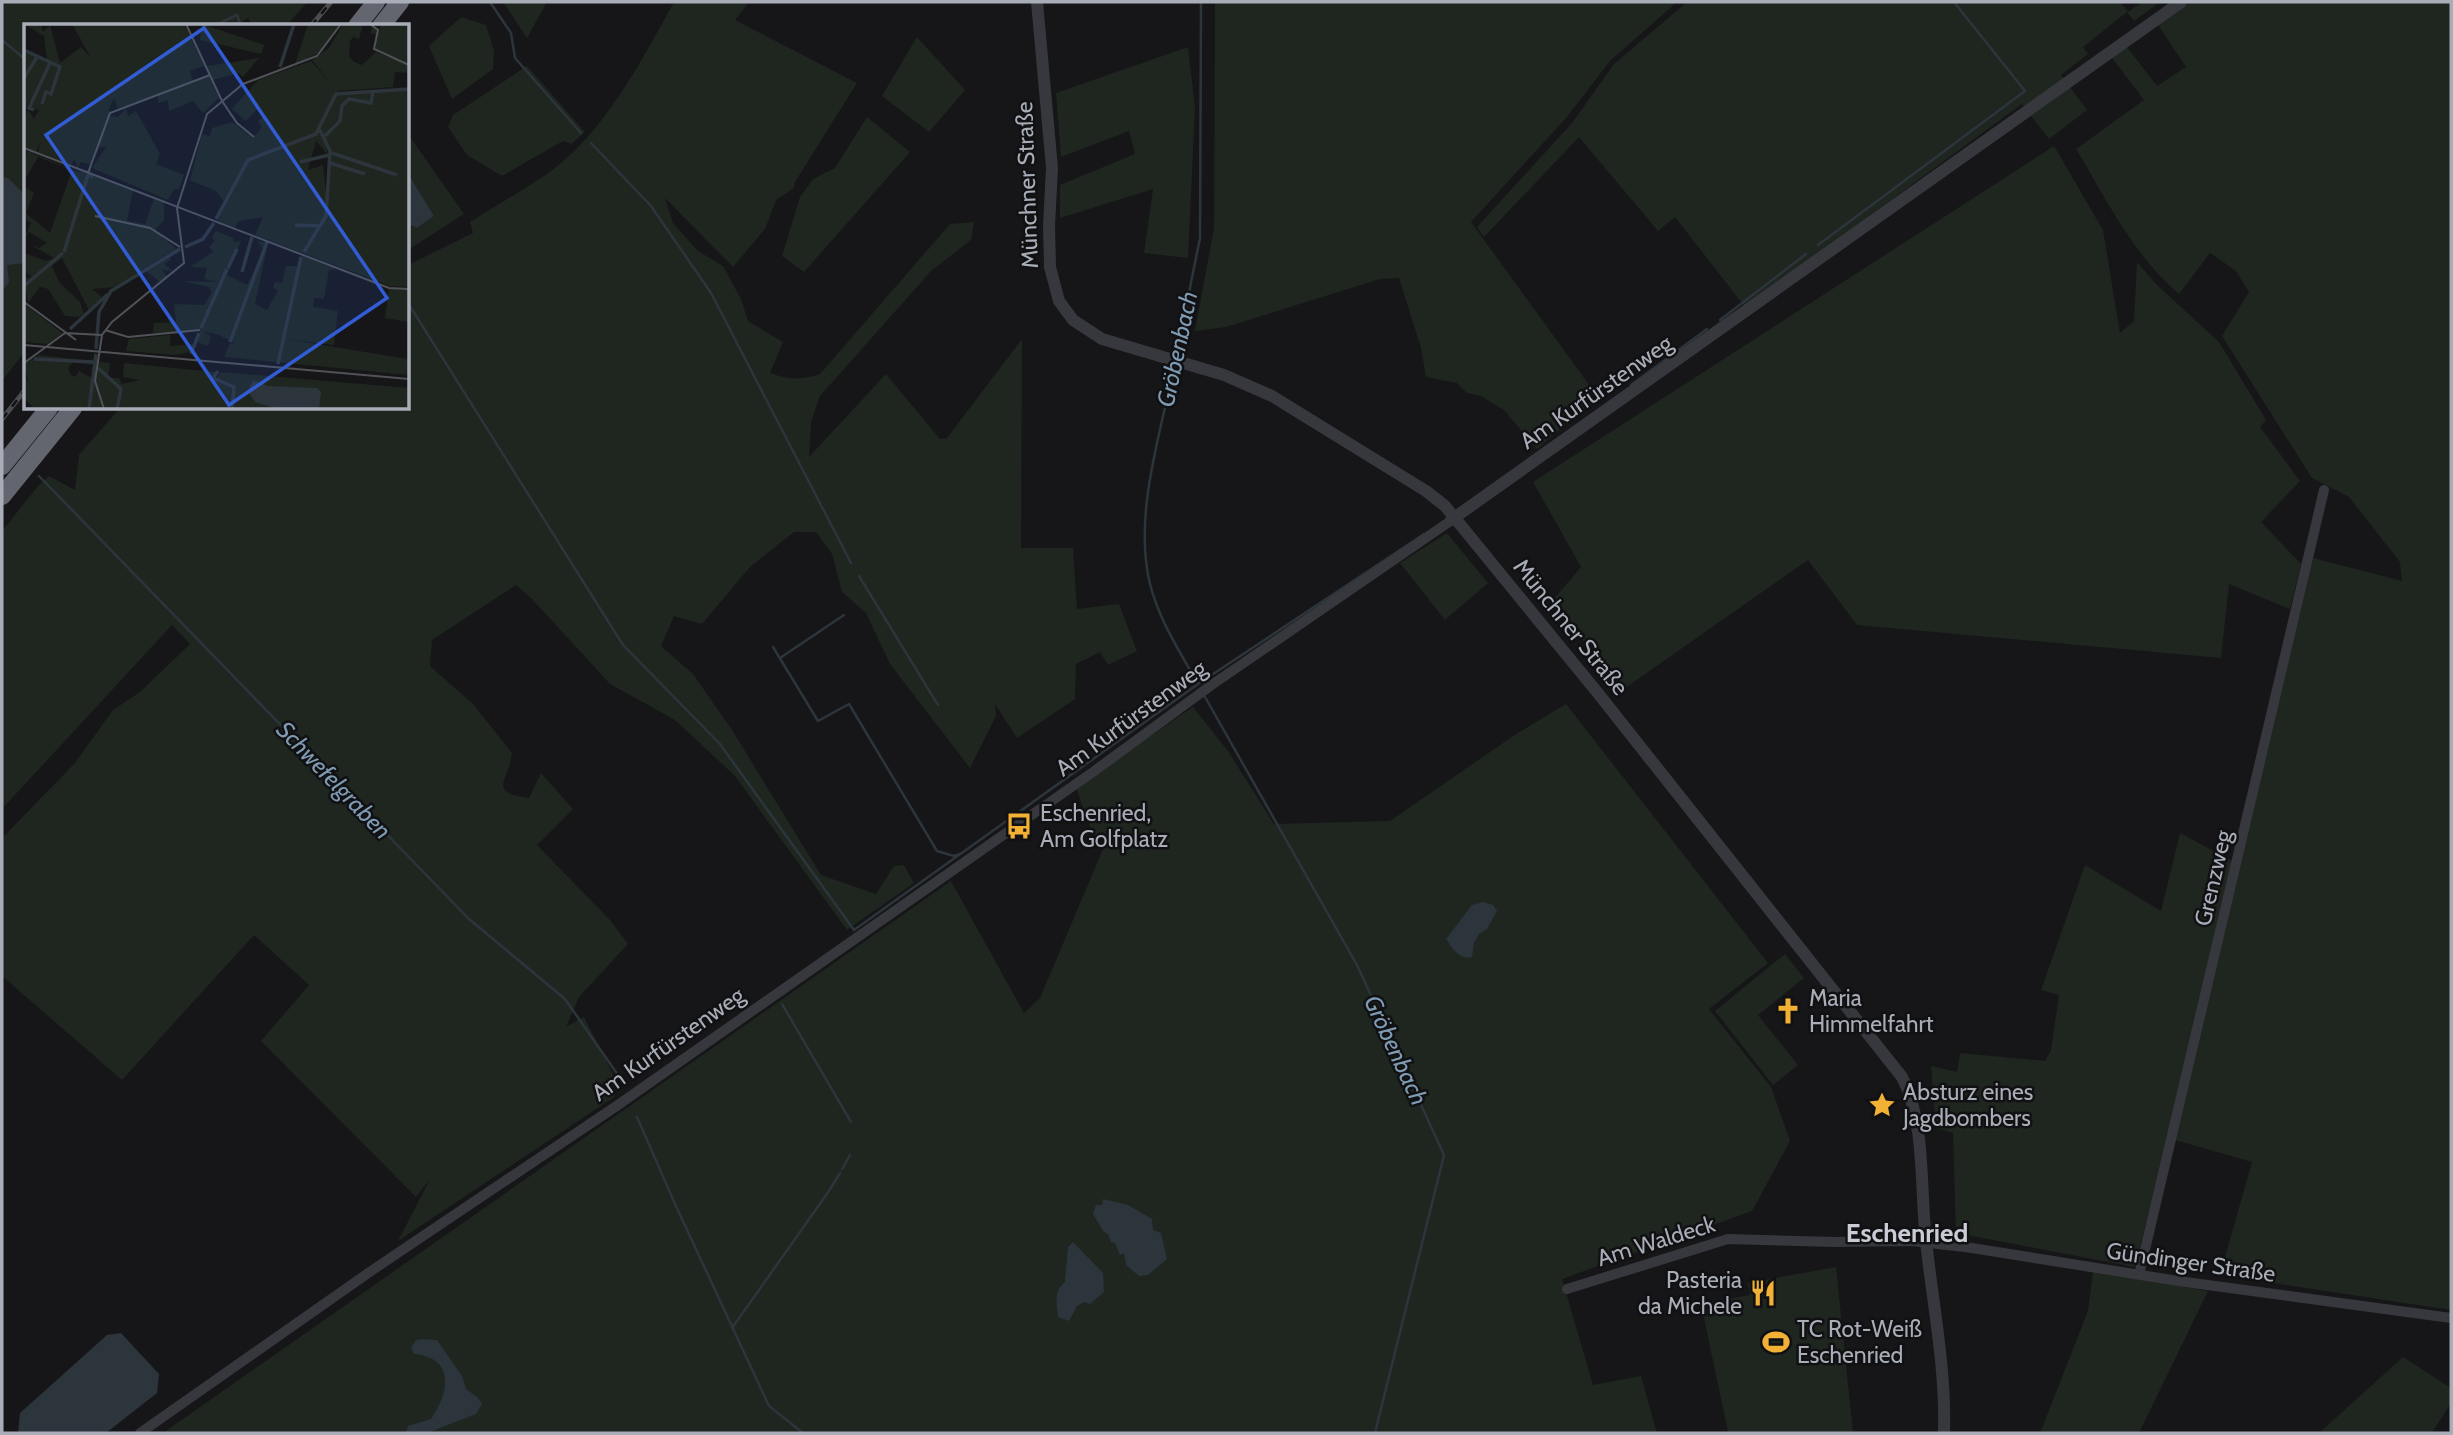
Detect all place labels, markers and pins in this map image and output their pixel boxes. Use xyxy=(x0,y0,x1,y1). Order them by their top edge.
place label: Eschenried, Am Golfplatz xyxy=(1040,799,1168,853)
bus stop icon: Eschenried, Am Golfplatz xyxy=(1004,811,1034,841)
place label: Maria Himmelfahrt xyxy=(1809,984,1934,1038)
church icon: Maria Himmelfahrt xyxy=(1773,996,1803,1026)
place label: Absturz eines Jagdbombers xyxy=(1902,1078,2033,1132)
place icon: Absturz eines Jagdbombers xyxy=(1867,1090,1897,1120)
place label: Pasteria da Michele xyxy=(1638,1266,1742,1320)
restaurant icon: Pasteria da Michele xyxy=(1748,1278,1778,1308)
place label: TC Rot-Weiß Eschenried xyxy=(1797,1315,1922,1369)
sports icon: TC Rot-Weiß Eschenried xyxy=(1761,1327,1791,1357)

